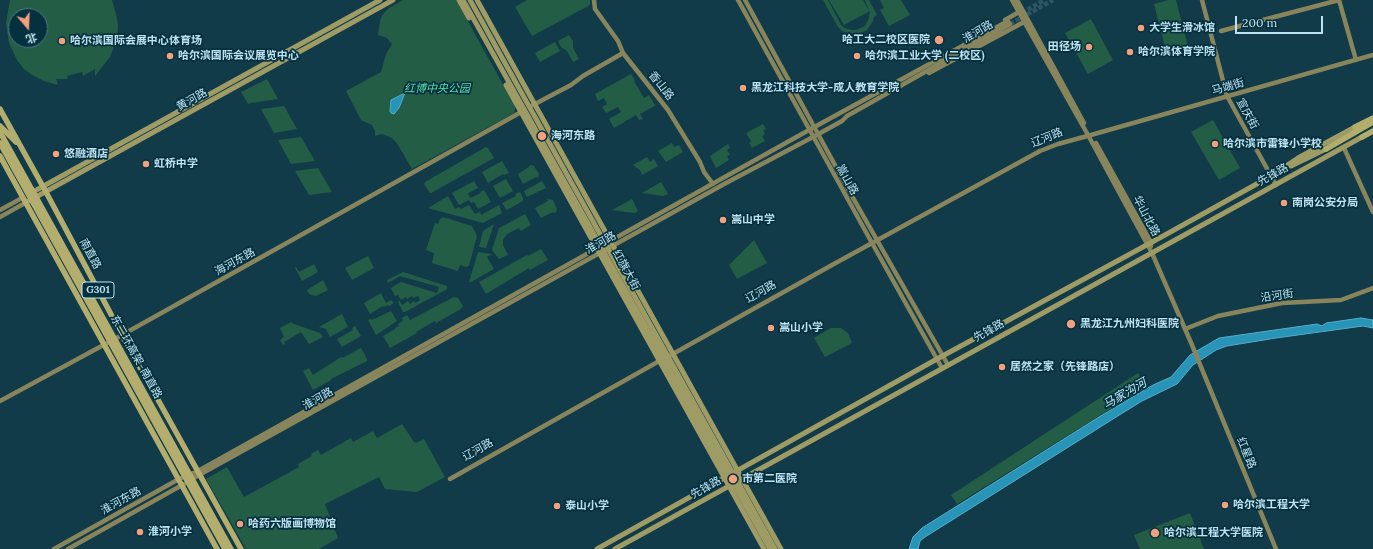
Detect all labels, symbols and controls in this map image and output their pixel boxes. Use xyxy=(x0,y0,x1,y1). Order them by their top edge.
north arrow xyxy=(8,8,48,48)
scale bar xyxy=(1237,8,1325,34)
text: 200 m xyxy=(1242,15,1277,30)
street label: 淮河路 xyxy=(960,18,996,46)
place label: 大学生滑冰馆 xyxy=(1149,21,1215,35)
marker: 大学生滑冰馆 xyxy=(1136,23,1146,33)
text: 北 xyxy=(24,30,39,47)
place label: 哈工大二校区医院 xyxy=(842,33,930,47)
place label: 哈尔滨国际会展中心体育场 xyxy=(70,34,202,48)
marker: 哈工大二校区医院 xyxy=(933,34,945,46)
marker: 哈尔滨国际会展中心体育场 xyxy=(57,36,67,46)
place label: 田径场 xyxy=(1048,40,1081,54)
marker: 田径场 xyxy=(1084,42,1094,52)
place label: 哈尔滨体育学院 xyxy=(1138,45,1215,59)
marker: 哈尔滨体育学院 xyxy=(1125,47,1135,57)
place label: 哈尔滨国际会议展览中心 xyxy=(178,49,299,63)
place label: 哈尔滨工业大学 (二校区) xyxy=(865,49,984,63)
marker: 哈尔滨国际会议展览中心 xyxy=(165,51,175,61)
marker: 哈尔滨工业大学 (二校区) xyxy=(852,51,862,61)
street label: 香山路 xyxy=(646,69,676,103)
street label: 马端街 xyxy=(1210,76,1246,98)
place label: 黑龙江科技大学-成人教育学院 xyxy=(751,81,899,95)
park label: 红博中央公园 xyxy=(404,82,470,96)
marker: 黑龙江科技大学-成人教育学院 xyxy=(738,83,748,93)
street label: 黄河路 xyxy=(174,86,210,114)
street label: 宣庆街 xyxy=(1233,96,1261,132)
street label: 辽河路 xyxy=(1029,126,1065,150)
place label: 海河东路 xyxy=(551,129,595,143)
marker: 海河东路 xyxy=(536,130,548,142)
place label: 哈尔滨市雷锋小学校 xyxy=(1223,137,1322,151)
marker: 哈尔滨市雷锋小学校 xyxy=(1210,139,1220,149)
place label: 悠融酒店 xyxy=(64,147,108,161)
marker: 悠融酒店 xyxy=(51,149,61,159)
place label: 虹桥中学 xyxy=(154,157,198,171)
marker: 虹桥中学 xyxy=(141,159,151,169)
street label: 先锋路 xyxy=(1255,161,1291,189)
street label: 嵩山路 xyxy=(833,162,861,198)
street label: 华山北路 xyxy=(1130,193,1162,239)
place label: 南岗公安分局 xyxy=(1292,196,1358,210)
marker: 南岗公安分局 xyxy=(1279,198,1289,208)
place label: 嵩山中学 xyxy=(731,213,775,227)
marker: 嵩山中学 xyxy=(718,215,728,225)
street label: 淮河路 xyxy=(583,229,619,257)
street label: 南直路 xyxy=(76,236,104,272)
street label: 海河东路 xyxy=(213,246,257,278)
street label: 红旗大街 xyxy=(610,248,642,292)
street label: 辽河路 xyxy=(743,278,779,306)
road number: G301 xyxy=(82,282,114,298)
street label: 沿河街 xyxy=(1260,287,1294,305)
street label: 东二环高架-南直路 xyxy=(108,313,164,401)
street label: 先锋路 xyxy=(971,317,1007,345)
place label: 黑龙江九州妇科医院 xyxy=(1080,317,1179,331)
marker: 黑龙江九州妇科医院 xyxy=(1065,318,1077,330)
place label: 嵩山小学 xyxy=(779,321,823,335)
marker: 嵩山小学 xyxy=(766,323,776,333)
place label: 居然之家（先锋路店） xyxy=(1010,360,1120,374)
marker: 居然之家（先锋路店） xyxy=(997,362,1007,372)
water label: 马家沟河 xyxy=(1101,376,1149,412)
street label: 淮河路 xyxy=(300,385,336,413)
street label: 红星路 xyxy=(1234,435,1258,471)
street label: 辽河路 xyxy=(460,436,496,464)
place label: 市第二医院 xyxy=(742,472,797,486)
marker: 市第二医院 xyxy=(727,473,739,485)
street label: 先锋路 xyxy=(688,474,724,502)
street label: 淮河东路 xyxy=(99,485,143,517)
place label: 哈尔滨工程大学 xyxy=(1233,498,1310,512)
place label: 泰山小学 xyxy=(565,499,609,513)
marker: 哈尔滨工程大学 xyxy=(1220,500,1230,510)
marker: 泰山小学 xyxy=(552,501,562,511)
place label: 哈药六版画博物馆 xyxy=(248,517,336,531)
marker: 哈药六版画博物馆 xyxy=(235,519,245,529)
place label: 淮河小学 xyxy=(148,525,192,539)
place label: 哈尔滨工程大学医院 xyxy=(1164,526,1263,540)
marker: 淮河小学 xyxy=(135,527,145,537)
marker: 哈尔滨工程大学医院 xyxy=(1149,527,1161,539)

